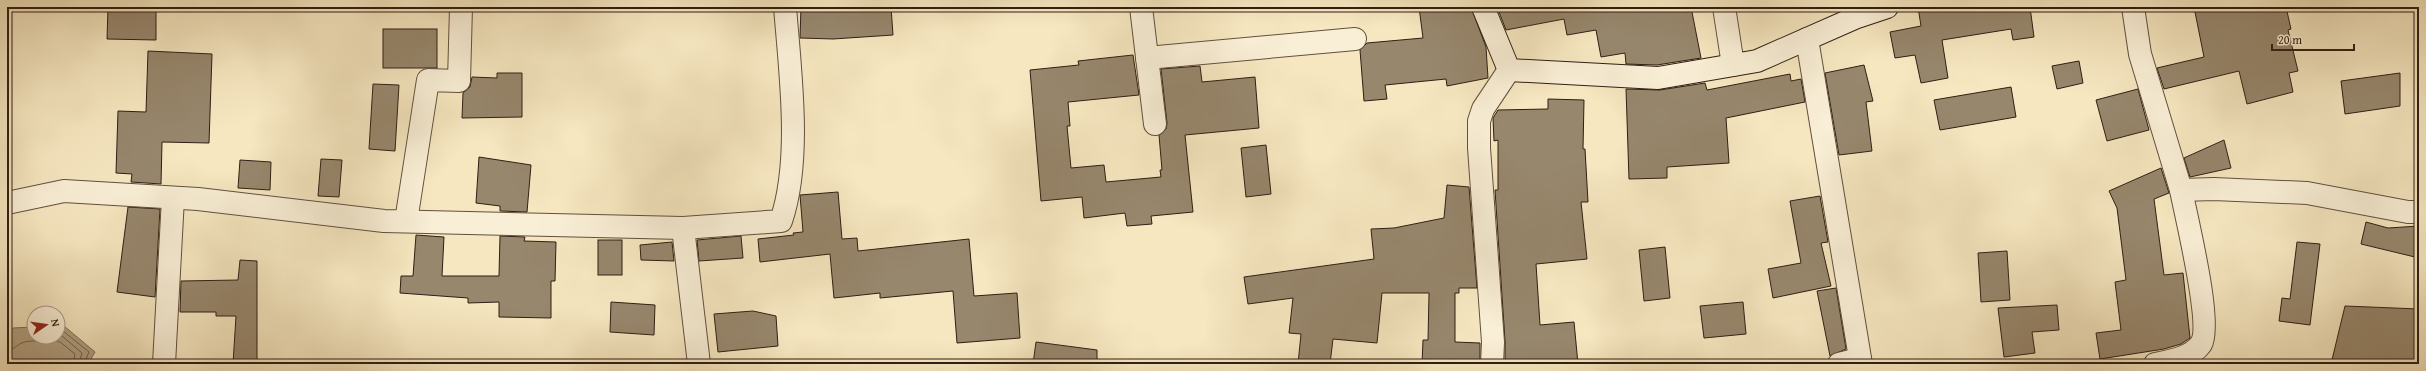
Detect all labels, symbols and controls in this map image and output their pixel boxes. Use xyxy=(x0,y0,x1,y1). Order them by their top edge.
scale bar xyxy=(2272,26,2354,52)
text: 20 m xyxy=(2278,31,2302,48)
north arrow xyxy=(26,305,66,345)
text: N xyxy=(47,317,65,329)

